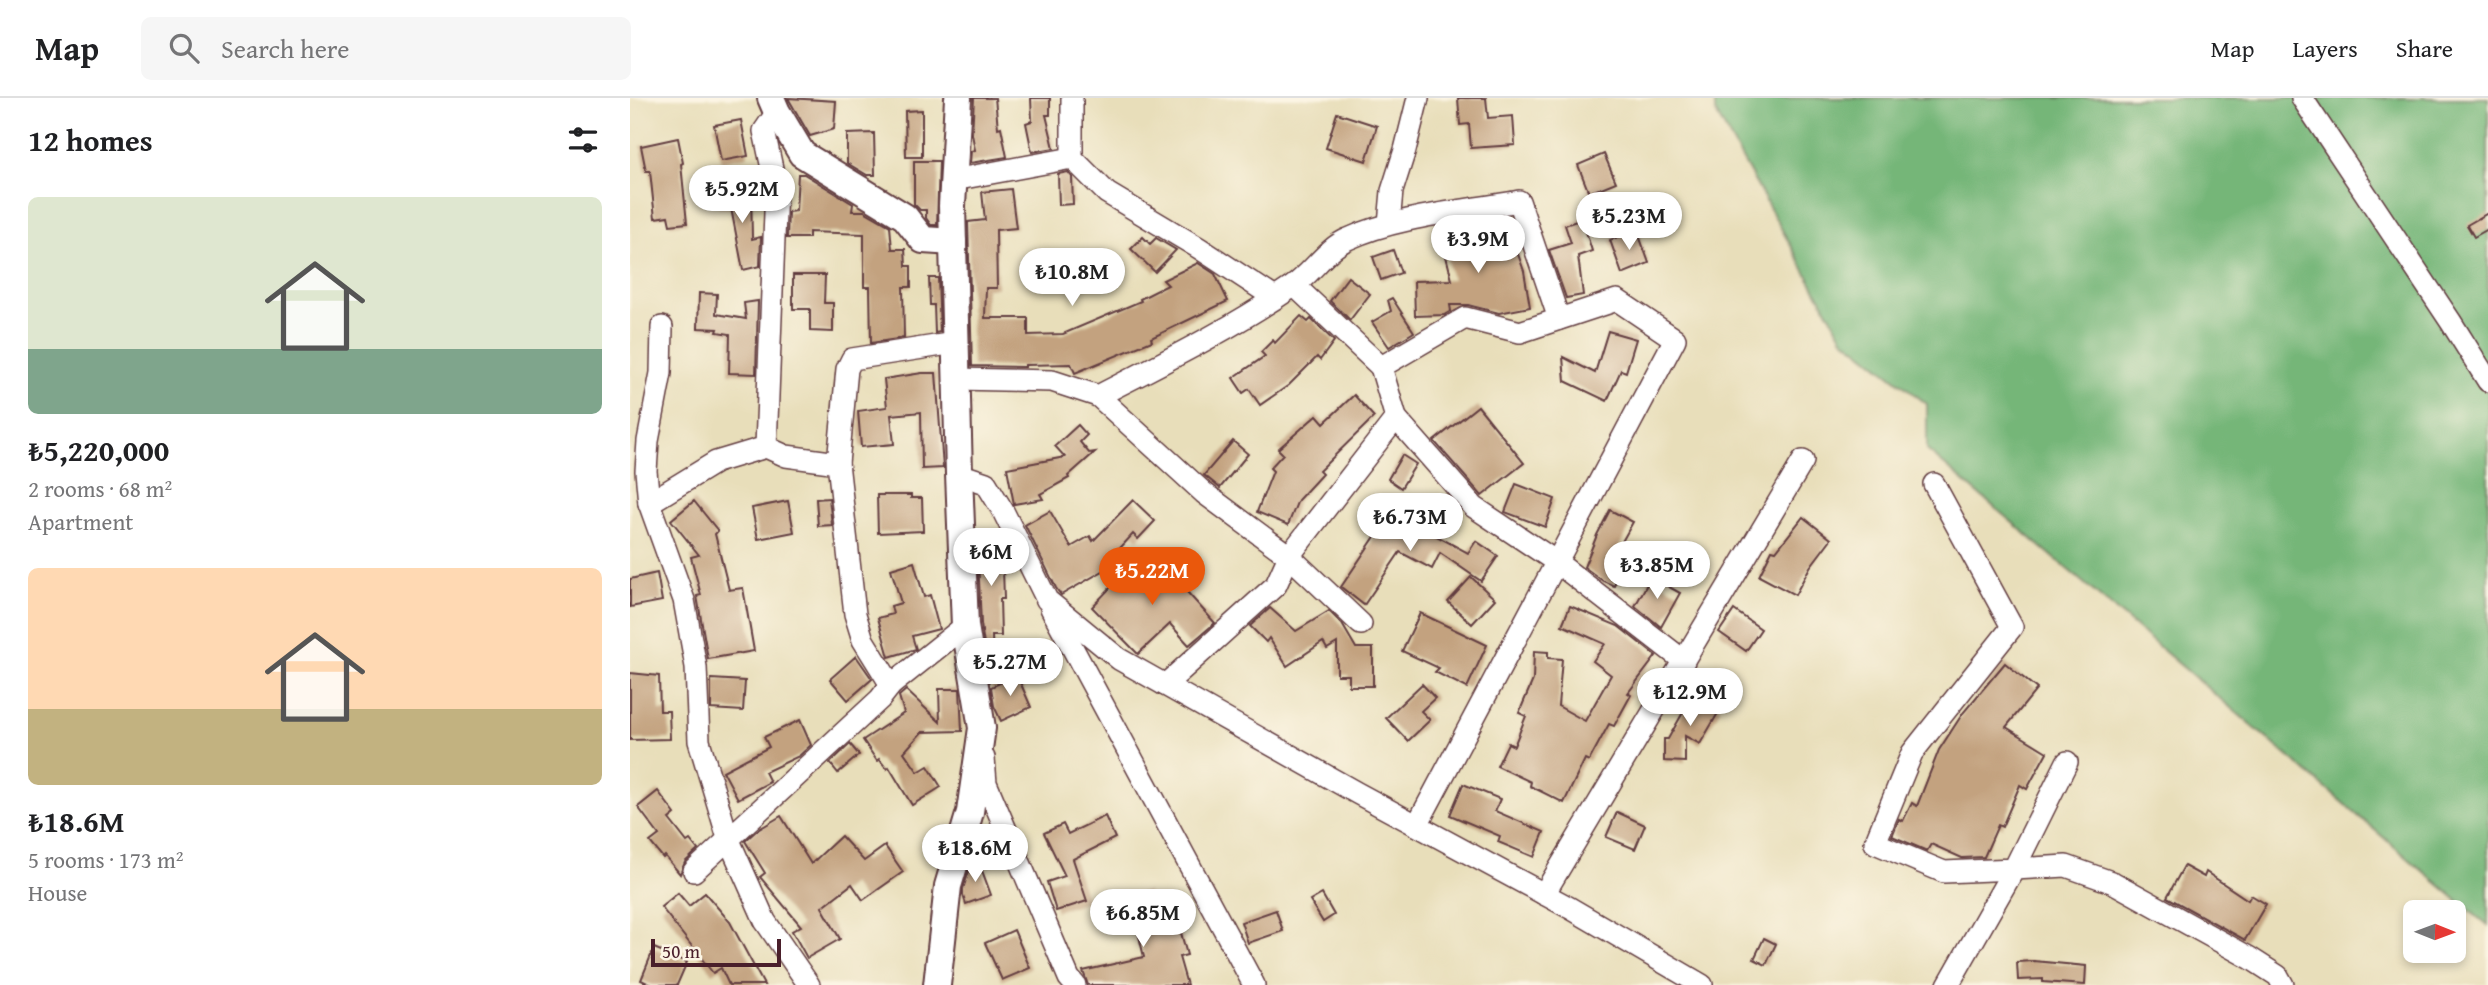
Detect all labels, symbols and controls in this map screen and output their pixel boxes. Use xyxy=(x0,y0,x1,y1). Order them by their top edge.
search box xyxy=(141,17,631,80)
text: Map xyxy=(35,24,99,72)
icon: search xyxy=(165,29,203,67)
text: Search here xyxy=(221,29,349,68)
text: Map xyxy=(2211,31,2254,66)
text: Layers xyxy=(2292,31,2358,66)
text: Share xyxy=(2396,31,2453,66)
text: 12 homes xyxy=(28,118,153,162)
icon: filters xyxy=(564,121,602,159)
pin: ₺5.92M xyxy=(685,166,799,225)
text: ₺5.92M xyxy=(705,171,779,204)
pin: ₺5.23M xyxy=(1572,192,1686,252)
text: ₺5.23M xyxy=(1592,198,1666,231)
pin: ₺3.9M xyxy=(1429,216,1527,275)
text: ₺3.9M xyxy=(1447,221,1509,254)
icon: home xyxy=(252,243,378,369)
pin: ₺10.8M xyxy=(1015,248,1129,308)
text: ₺10.8M xyxy=(1035,254,1109,287)
text: ₺5,220,000 xyxy=(28,428,169,472)
text: 2 rooms · 68 m² xyxy=(28,472,172,505)
pin: ₺6.73M xyxy=(1353,494,1467,553)
text: ₺6.73M xyxy=(1373,499,1447,532)
text: Apartment xyxy=(28,505,133,538)
pin: ₺6M xyxy=(957,528,1025,588)
text: ₺6M xyxy=(969,534,1013,567)
pin: ₺3.85M xyxy=(1600,542,1714,601)
pin: ₺5.22M xyxy=(1095,547,1209,607)
text: ₺3.85M xyxy=(1620,547,1694,580)
text: ₺5.22M xyxy=(1115,553,1189,586)
icon: home xyxy=(252,614,378,740)
pin: ₺5.27M xyxy=(953,638,1067,698)
text: ₺5.27M xyxy=(973,644,1047,677)
pin: ₺12.9M xyxy=(1633,668,1747,728)
text: ₺12.9M xyxy=(1653,674,1727,707)
text: ₺18.6M xyxy=(28,799,124,843)
pin: ₺18.6M xyxy=(918,824,1032,884)
text: ₺18.6M xyxy=(938,830,1012,863)
text: 5 rooms · 173 m² xyxy=(28,843,183,876)
text: House xyxy=(28,876,87,909)
pin: ₺6.85M xyxy=(1086,890,1200,949)
text: ₺6.85M xyxy=(1106,895,1180,928)
north arrow xyxy=(2403,900,2466,962)
map controls xyxy=(2403,900,2466,963)
scale bar xyxy=(651,936,780,968)
text: 50 m xyxy=(662,937,700,965)

